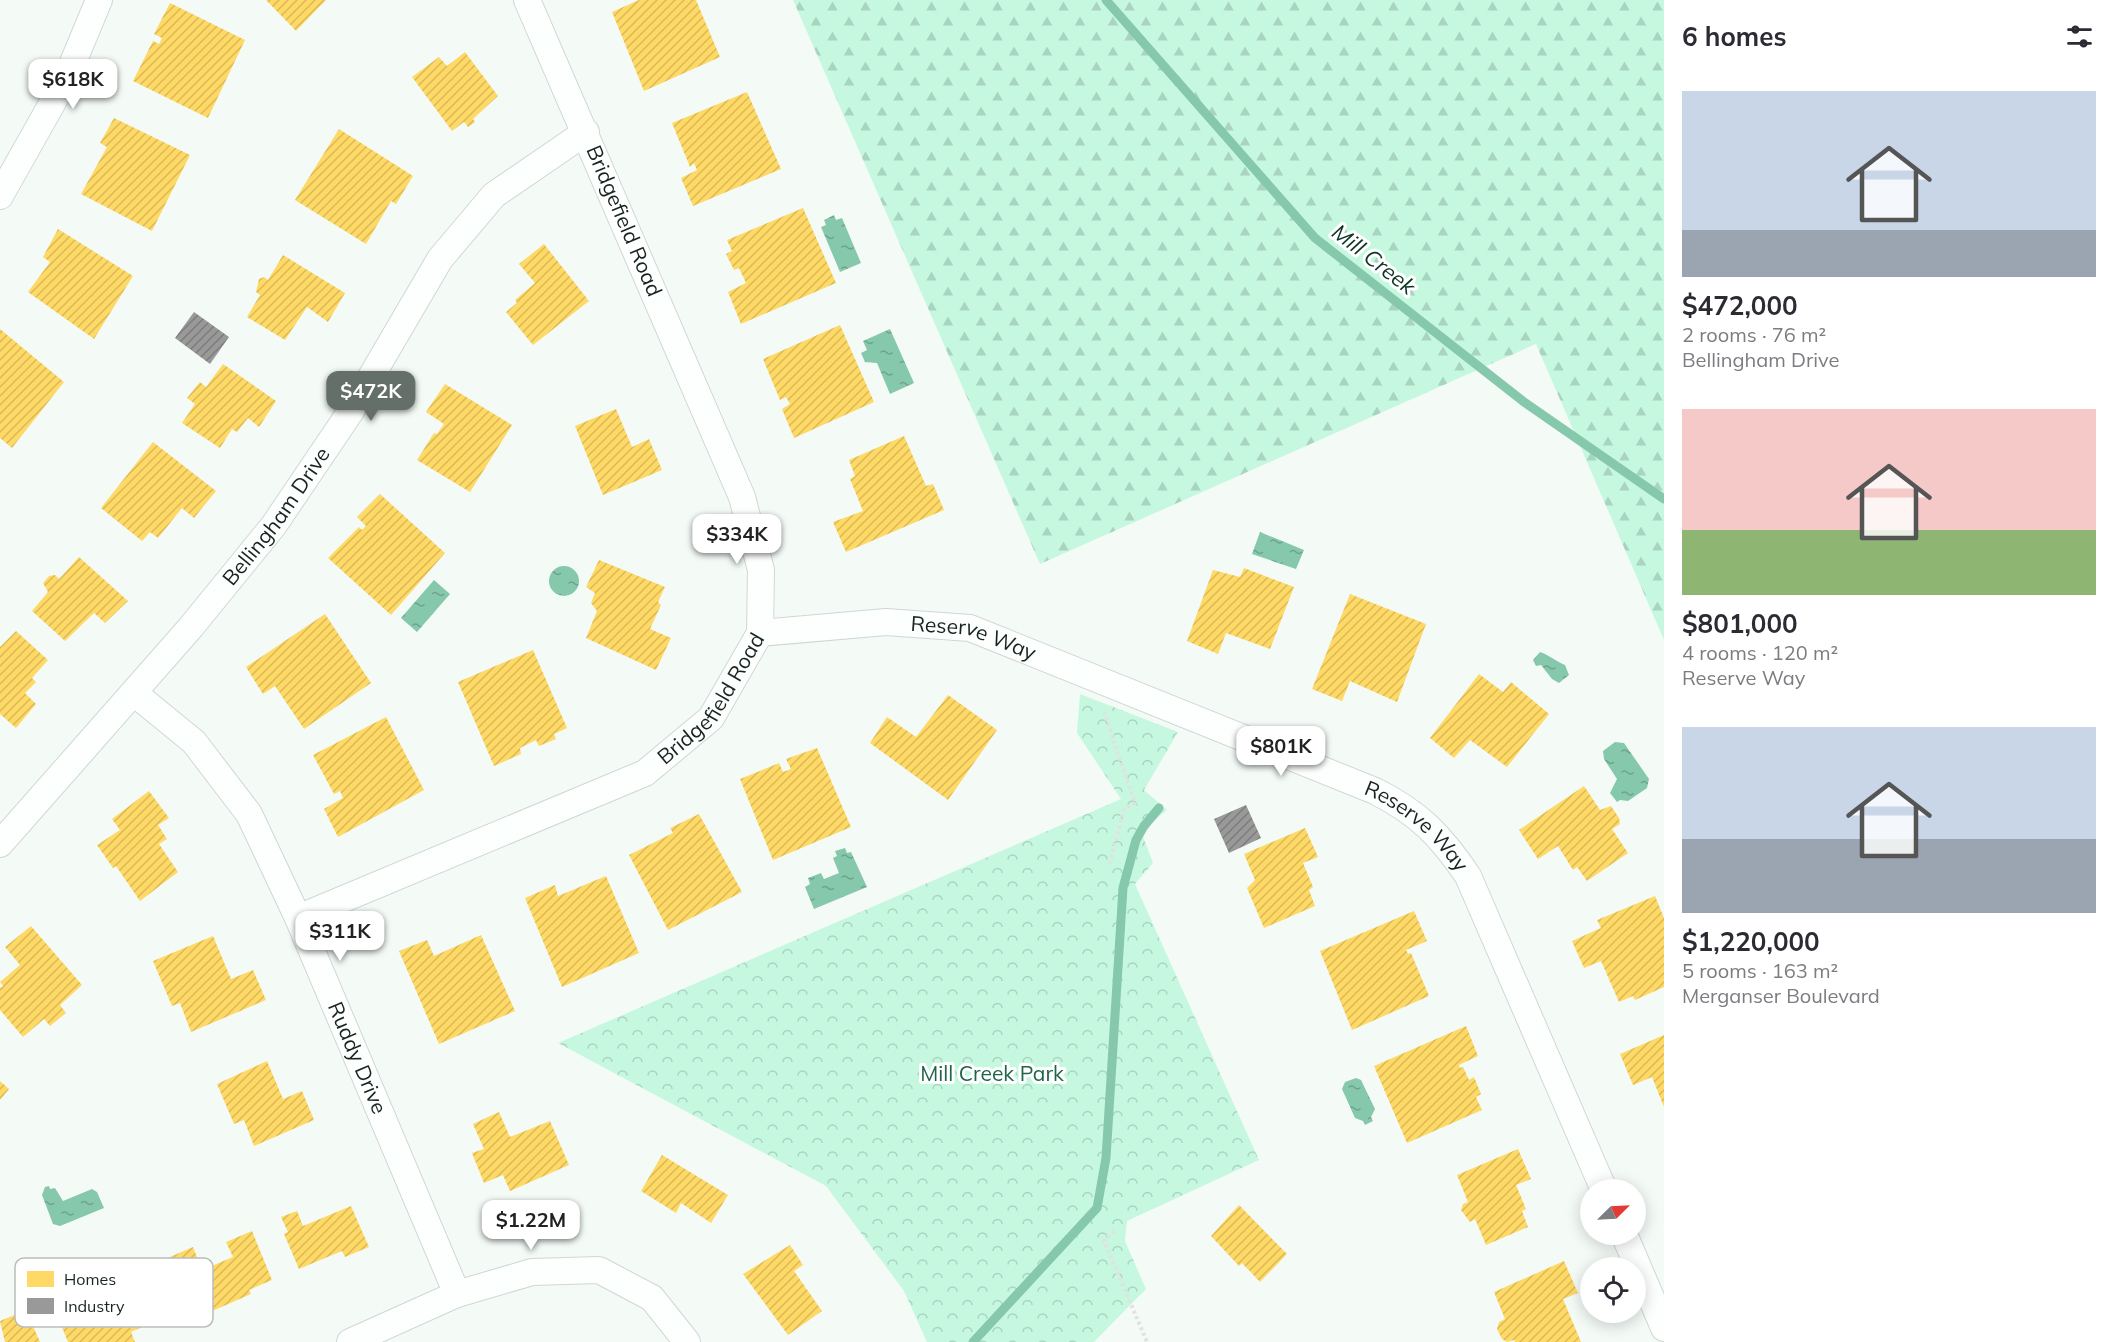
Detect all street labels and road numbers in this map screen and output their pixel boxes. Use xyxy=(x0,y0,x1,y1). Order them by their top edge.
street label: Bridgefield Road xyxy=(581,141,668,300)
street label: Bellingham Drive xyxy=(216,442,335,590)
street label: Reserve Way xyxy=(910,610,1040,665)
street label: Bridgefield Road xyxy=(651,628,769,769)
street label: Reserve Way xyxy=(1361,774,1475,876)
street label: Ruddy Drive xyxy=(323,998,393,1118)

